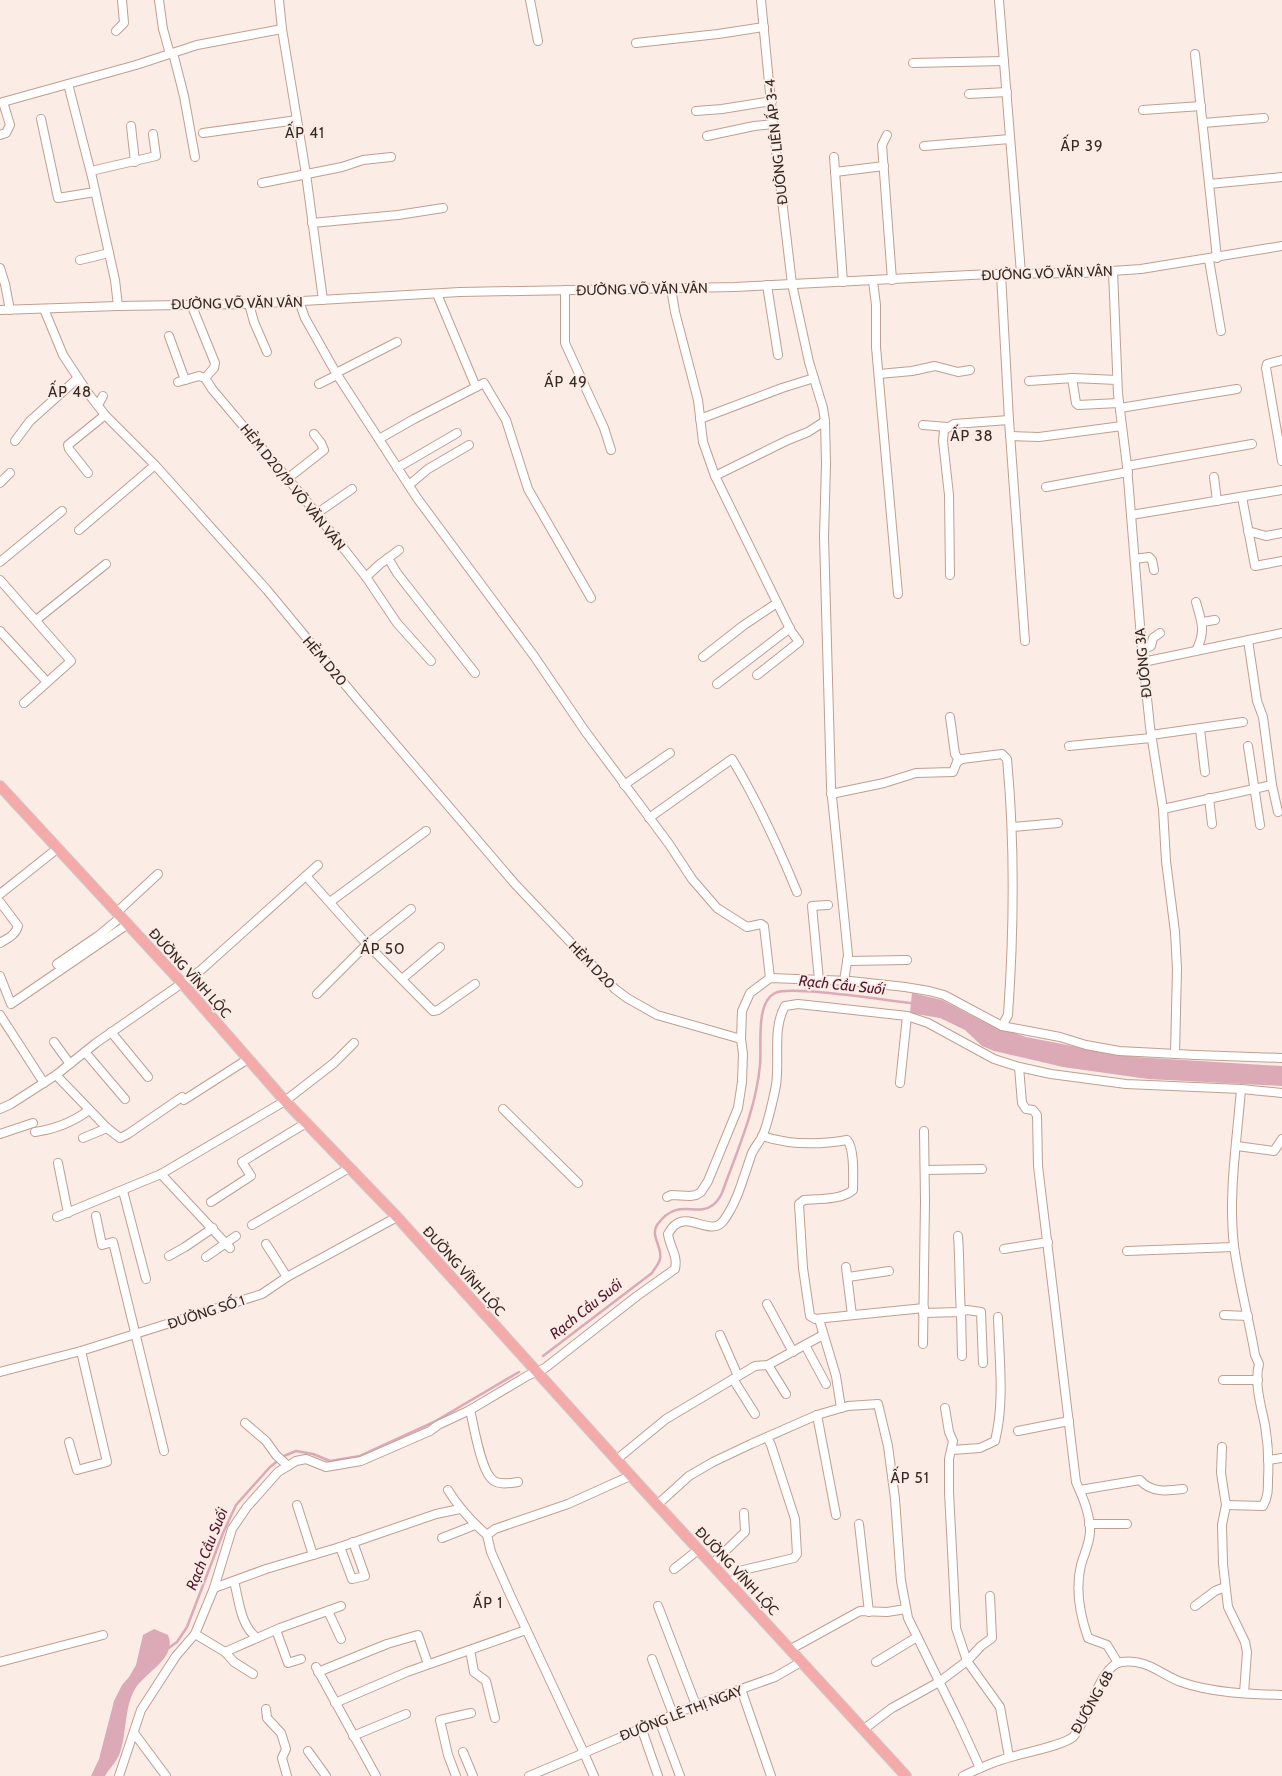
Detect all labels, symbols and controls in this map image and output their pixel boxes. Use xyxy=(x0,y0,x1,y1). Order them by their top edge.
street label: ĐƯỜNG LIÊN ẤP 3-4 xyxy=(760,78,792,206)
district label: ẤP 41 xyxy=(285,121,325,142)
district label: ẤP 39 xyxy=(1061,134,1103,155)
street label: ĐƯỜNG VÕ VĂN VÂN xyxy=(981,262,1113,284)
street label: ĐƯỜNG VÕ VĂN VÂN xyxy=(576,279,708,299)
street label: ĐƯỜNG VÕ VĂN VÂN xyxy=(171,293,303,313)
district label: ẤP 49 xyxy=(544,370,588,391)
district label: ẤP 48 xyxy=(48,380,92,401)
street label: HẺM D20/19 VÕ VĂN VÂN xyxy=(236,420,350,554)
district label: ẤP 38 xyxy=(950,424,994,445)
street label: ĐƯỜNG 3A xyxy=(1130,627,1156,699)
street label: HẺM D20 xyxy=(299,632,351,690)
street label: ĐƯỜNG VĨNH LỘC xyxy=(145,924,235,1022)
district label: ẤP 50 xyxy=(361,937,405,958)
street label: HẺM D20 xyxy=(565,937,619,993)
water label: Rạch Cầu Suối xyxy=(798,972,887,999)
street label: ĐƯỜNG VĨNH LỘC xyxy=(419,1222,509,1320)
water label: Rạch Cầu Suối xyxy=(546,1275,626,1343)
street label: ĐƯỜNG SỐ 1 xyxy=(165,1290,247,1333)
district label: ẤP 51 xyxy=(890,1466,930,1487)
water label: Rạch Cầu Suối xyxy=(182,1505,232,1593)
street label: ĐƯỜNG VĨNH LỘC xyxy=(691,1523,783,1619)
district label: ẤP 1 xyxy=(473,1591,503,1612)
street label: ĐƯỜNG 6B xyxy=(1067,1667,1117,1737)
street label: ĐƯỜNG LÊ THỊ NGAY xyxy=(617,1681,746,1745)

